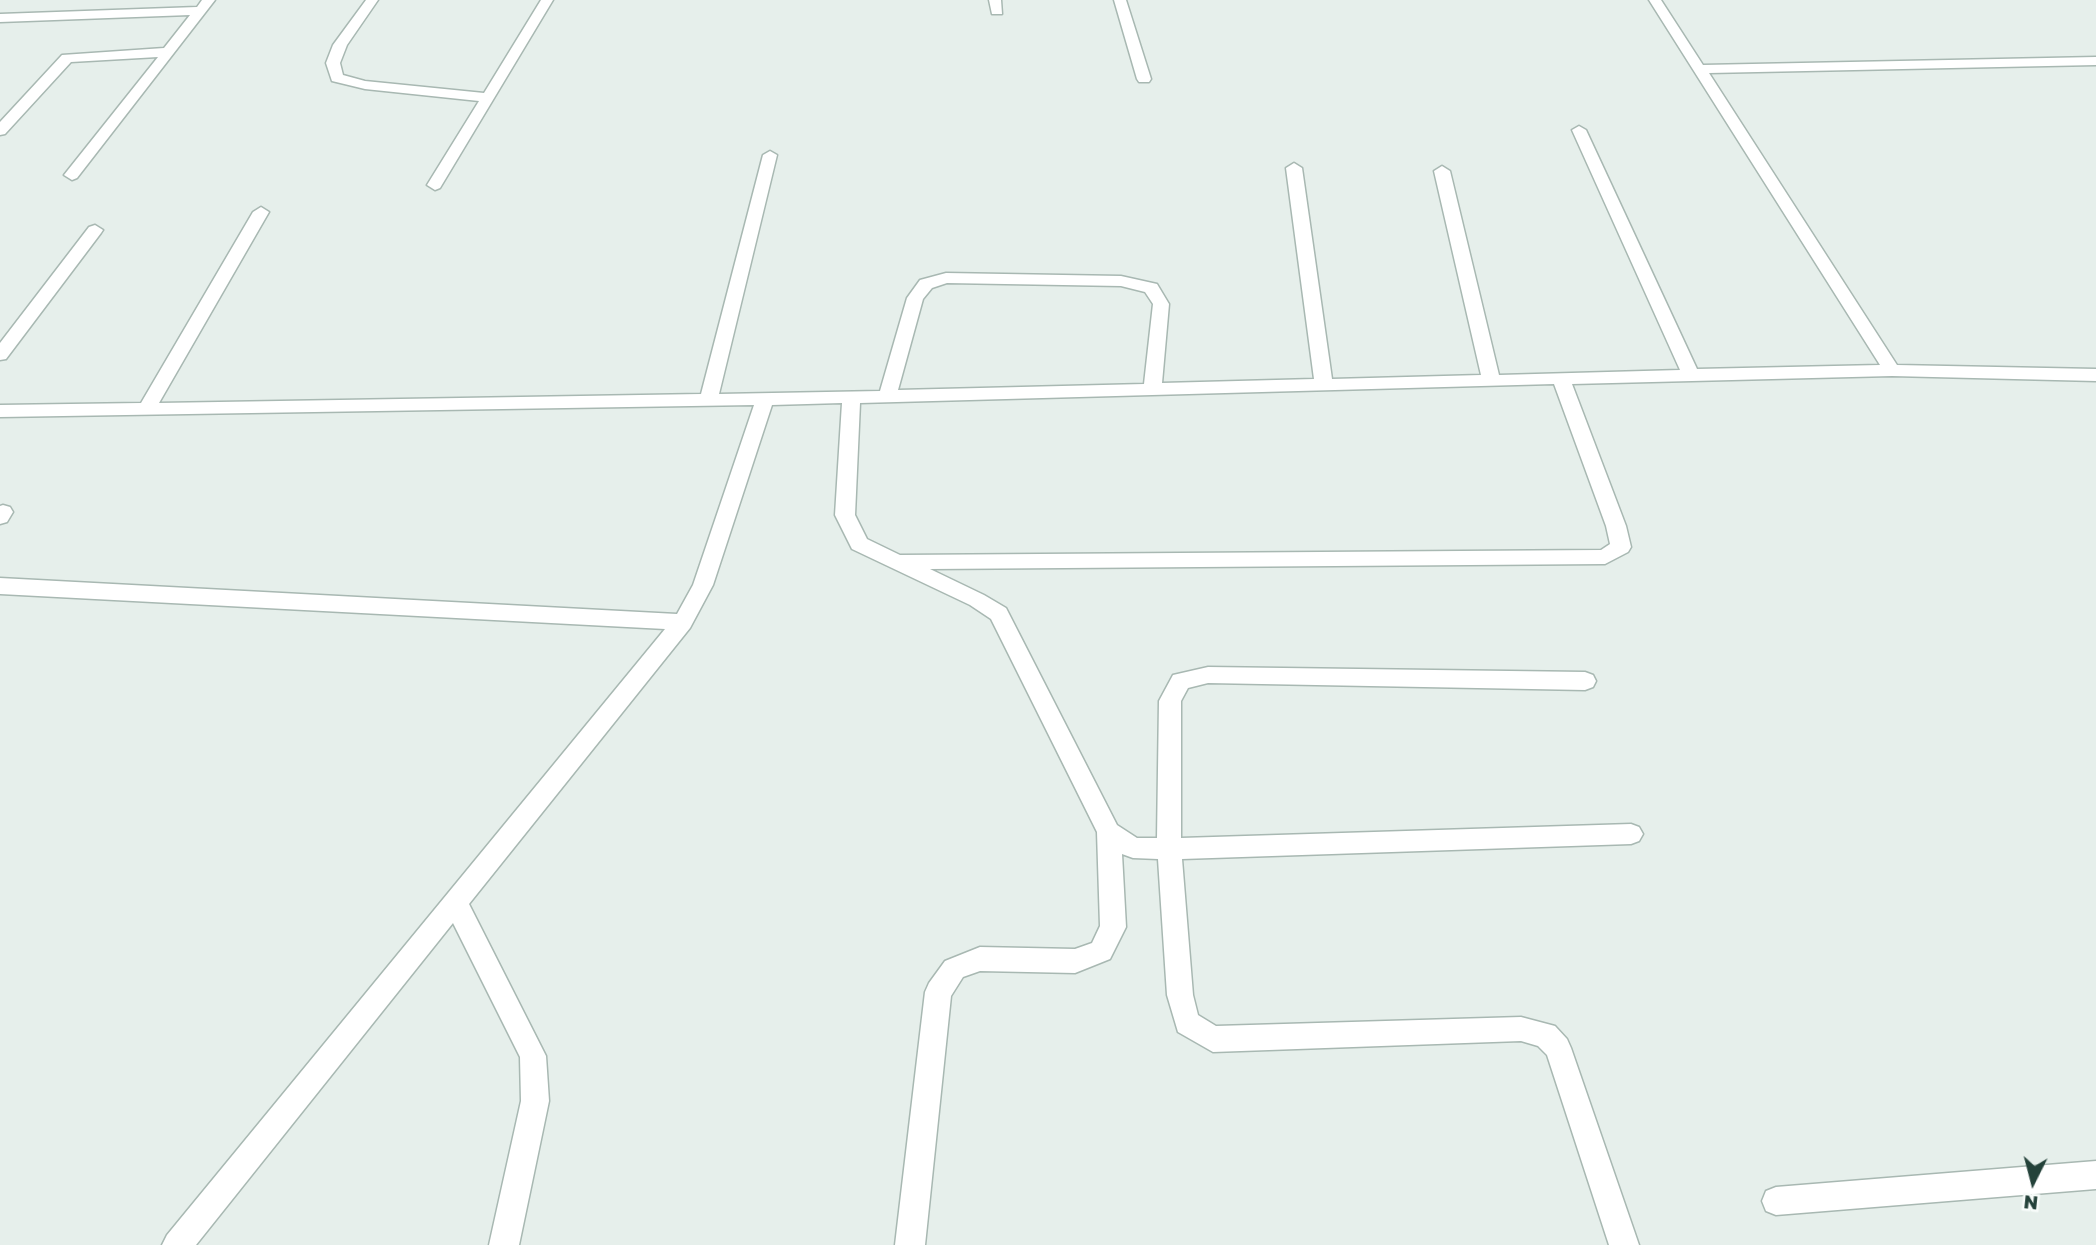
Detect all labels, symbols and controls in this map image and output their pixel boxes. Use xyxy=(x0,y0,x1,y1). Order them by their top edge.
north arrow xyxy=(1998,1147,2068,1217)
text: N xyxy=(2022,1191,2039,1216)

